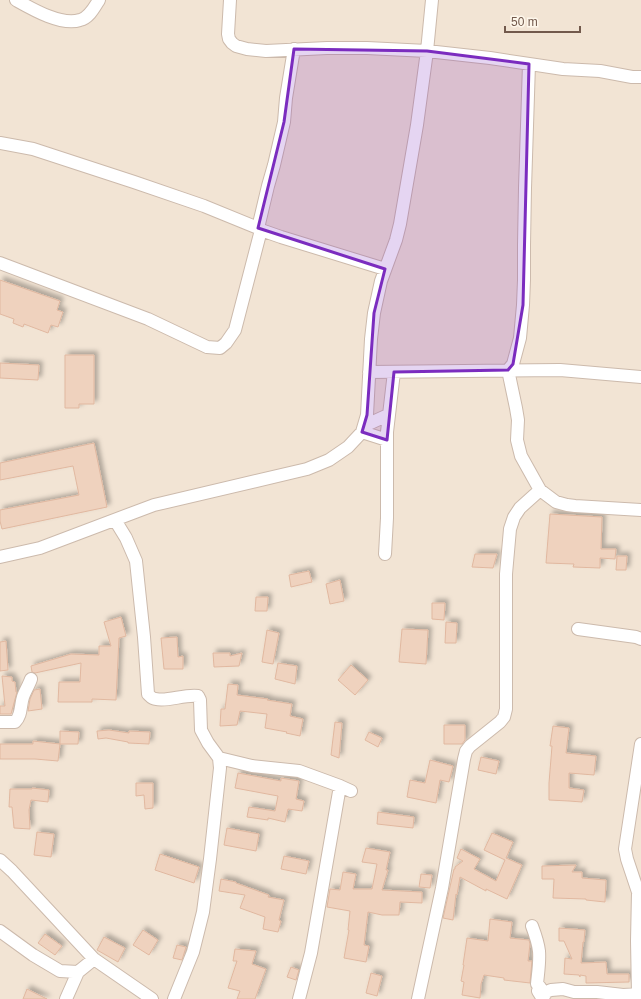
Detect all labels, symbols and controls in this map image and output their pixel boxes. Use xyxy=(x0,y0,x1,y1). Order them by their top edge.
scale bar xyxy=(505,8,580,34)
text: 50 m xyxy=(511,15,538,29)

